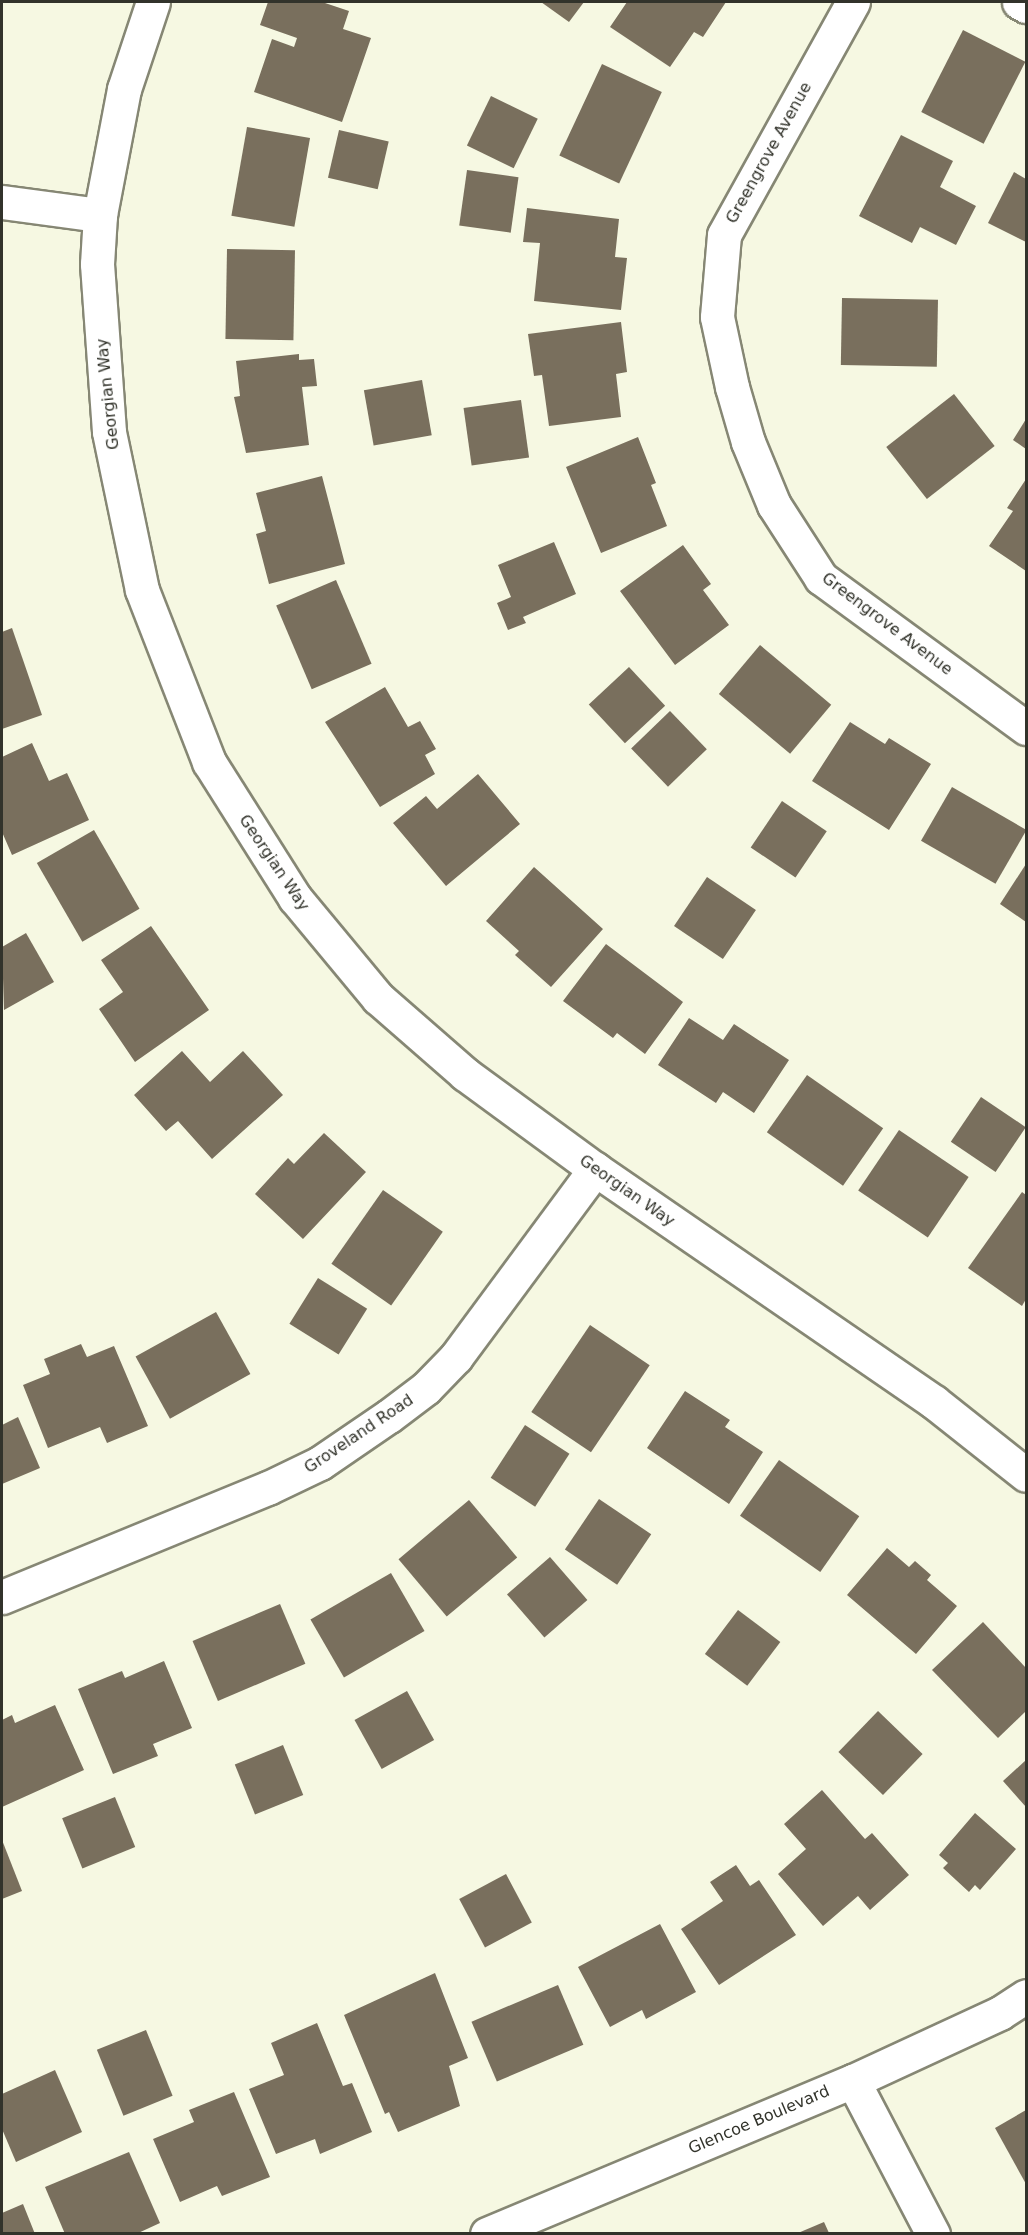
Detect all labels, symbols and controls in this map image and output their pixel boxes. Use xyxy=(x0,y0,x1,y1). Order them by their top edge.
street label: Greengrove Avenue xyxy=(722,79,816,227)
street label: Georgian Way xyxy=(93,337,123,451)
street label: Greengrove Avenue xyxy=(818,569,956,679)
street label: Georgian Way xyxy=(235,811,313,915)
street label: Georgian Way xyxy=(576,1151,678,1231)
street label: Groveland Road xyxy=(301,1390,417,1478)
street label: Glencoe Boulevard xyxy=(686,2082,832,2158)

